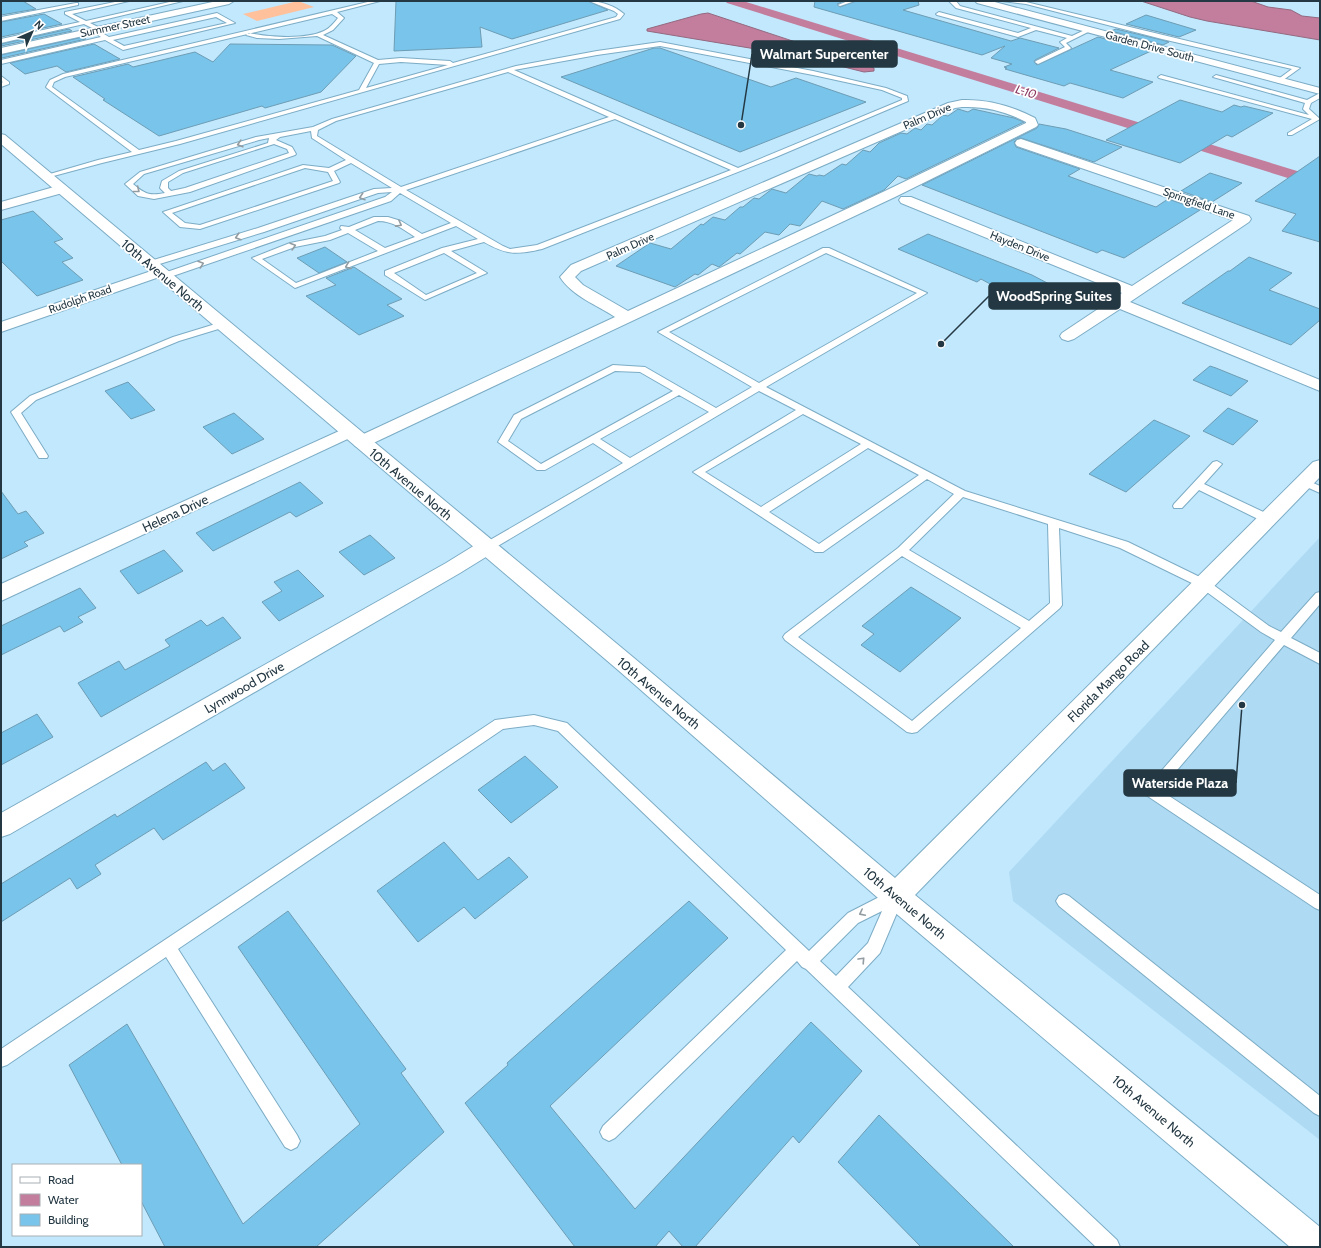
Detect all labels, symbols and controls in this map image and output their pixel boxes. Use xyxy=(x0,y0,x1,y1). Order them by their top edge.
north arrow xyxy=(12,12,52,52)
street label: Summer Street xyxy=(79,12,152,40)
text: N xyxy=(31,17,47,33)
street label: Garden Drive South xyxy=(1104,27,1196,65)
callout: Walmart Supercenter xyxy=(752,41,897,67)
text: Walmart Supercenter xyxy=(760,45,889,63)
water label: L-10 xyxy=(1014,81,1039,102)
street label: Palm Drive xyxy=(901,99,953,132)
one-way arrow xyxy=(237,139,244,148)
street label: Springfield Lane xyxy=(1161,184,1237,222)
one-way arrow xyxy=(132,186,140,193)
one-way arrow xyxy=(358,192,365,200)
one-way arrow xyxy=(395,219,402,227)
street label: Hayden Drive xyxy=(988,228,1052,264)
street label: Palm Drive xyxy=(604,229,656,263)
one-way arrow xyxy=(235,232,242,241)
street label: 10th Avenue North xyxy=(118,236,208,314)
one-way arrow xyxy=(290,242,297,251)
one-way arrow xyxy=(198,260,205,268)
one-way arrow xyxy=(345,261,352,269)
street label: Rudolph Road xyxy=(47,282,113,316)
callout: WoodSpring Suites xyxy=(989,283,1120,309)
text: WoodSpring Suites xyxy=(996,287,1112,305)
street label: 10th Avenue North xyxy=(366,445,456,523)
street label: Helena Drive xyxy=(139,491,211,535)
street label: Florida Mango Road xyxy=(1064,637,1152,725)
street label: 10th Avenue North xyxy=(614,654,704,732)
street label: Lynnwood Drive xyxy=(201,658,287,716)
callout: Waterside Plaza xyxy=(1124,770,1236,796)
text: Waterside Plaza xyxy=(1132,774,1228,792)
street label: 10th Avenue North xyxy=(860,864,950,942)
one-way arrow xyxy=(858,909,866,916)
one-way arrow xyxy=(858,957,865,965)
street label: 10th Avenue North xyxy=(1109,1072,1199,1150)
legend xyxy=(12,1164,142,1236)
text: Road xyxy=(48,1172,74,1187)
text: Water xyxy=(48,1192,79,1207)
text: Building xyxy=(48,1212,90,1227)

